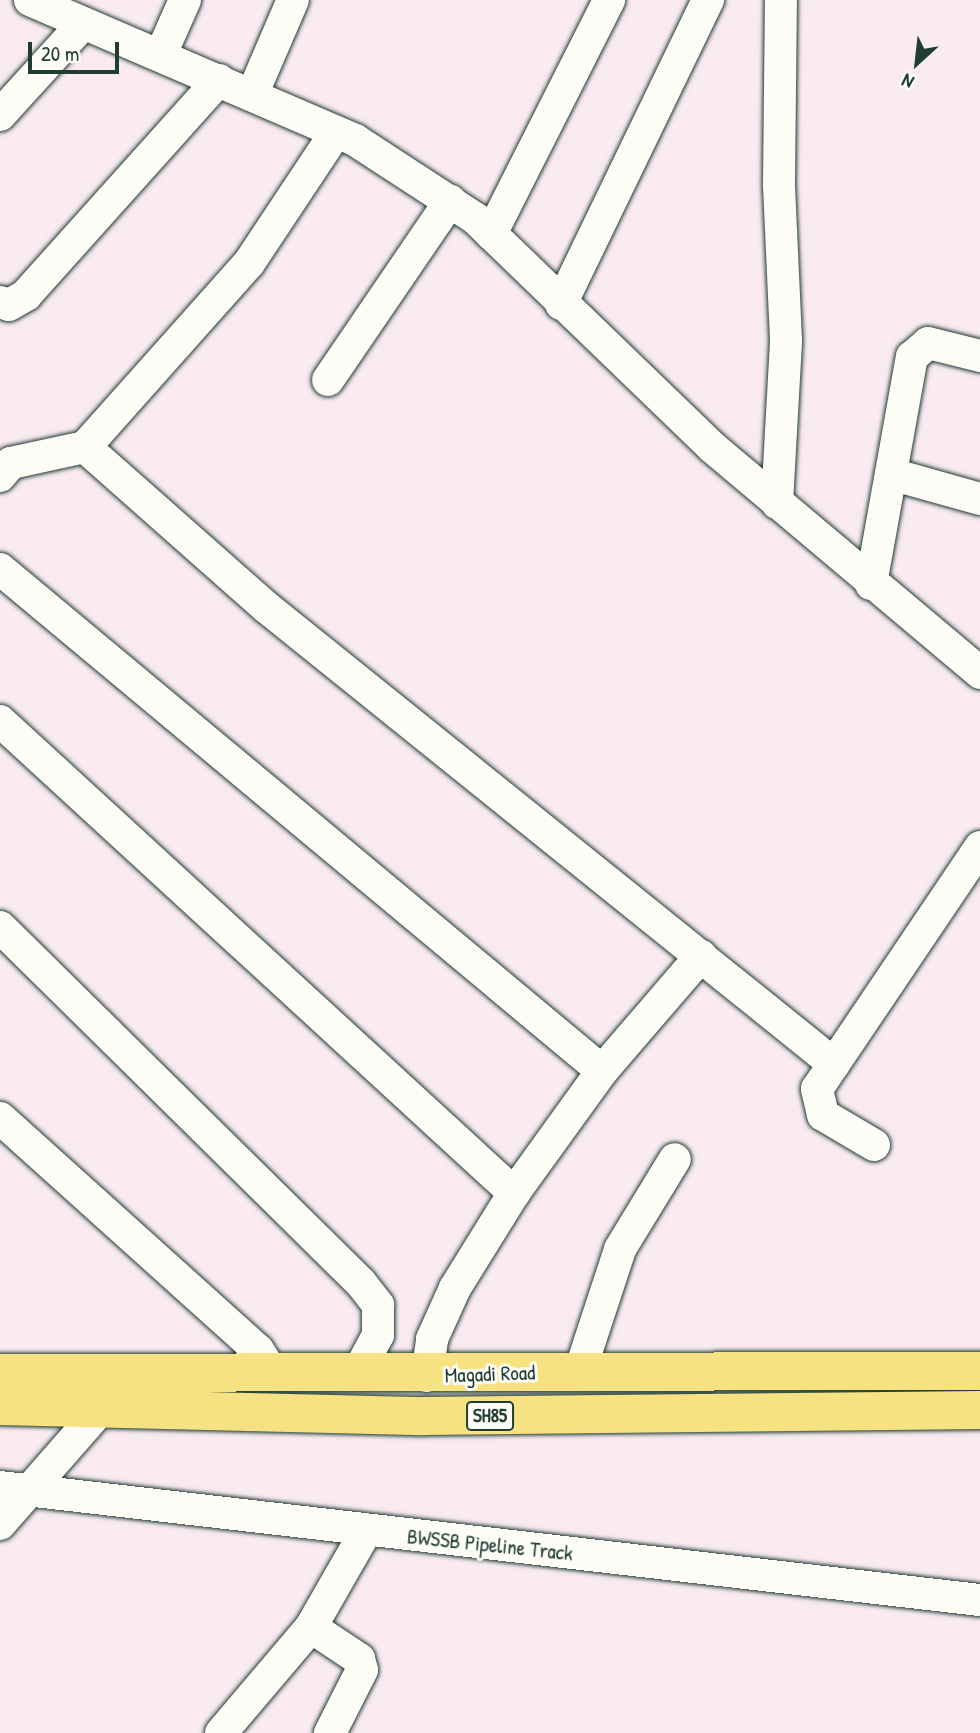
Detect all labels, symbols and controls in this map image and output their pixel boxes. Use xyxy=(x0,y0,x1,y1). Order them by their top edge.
scale bar xyxy=(32,28,122,72)
north arrow xyxy=(882,28,952,98)
text: 20 m xyxy=(41,39,79,68)
text: N xyxy=(897,68,918,96)
street label: Magadi Road xyxy=(444,1360,536,1388)
road number: SH85 xyxy=(466,1400,514,1432)
street label: BWSSB Pipeline Track xyxy=(406,1524,574,1566)

